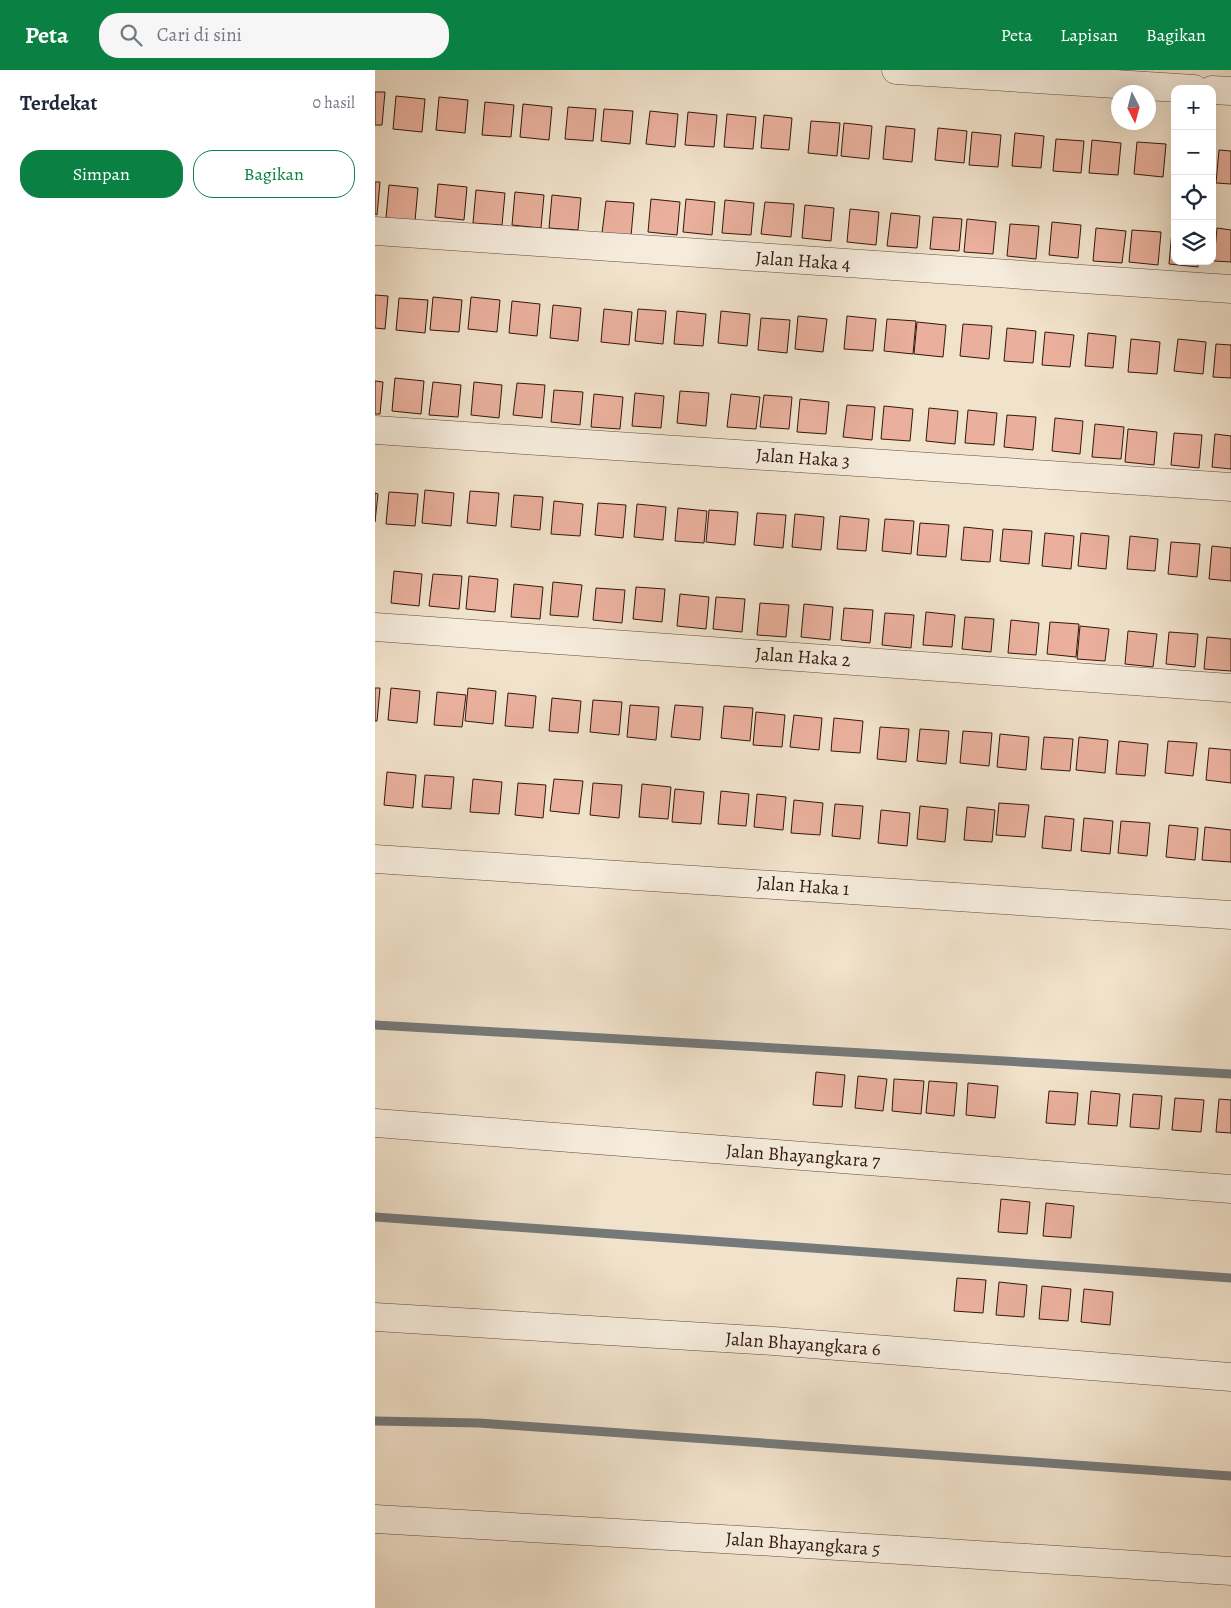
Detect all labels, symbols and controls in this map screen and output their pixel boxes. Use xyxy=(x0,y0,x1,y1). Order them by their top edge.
search box xyxy=(99,13,449,58)
text: Peta xyxy=(25,19,69,51)
icon: search xyxy=(117,21,145,49)
text: Cari di sini xyxy=(157,22,242,48)
text: Peta xyxy=(1001,23,1032,47)
text: Lapisan xyxy=(1060,23,1118,47)
text: Bagikan xyxy=(1146,23,1206,47)
north arrow xyxy=(1111,85,1156,130)
map controls xyxy=(1171,85,1216,265)
button: + xyxy=(1171,85,1216,130)
text: Terdekat xyxy=(20,89,98,117)
text: 0 hasil xyxy=(312,92,355,114)
button: − xyxy=(1171,130,1216,175)
button: Simpan xyxy=(20,150,183,198)
button: Bagikan xyxy=(193,150,355,198)
button: locate xyxy=(1171,175,1216,220)
button: layers xyxy=(1171,220,1216,265)
street label: Jalan Haka 4 xyxy=(755,245,852,277)
street label: Jalan Haka 3 xyxy=(755,442,851,474)
street label: Jalan Haka 2 xyxy=(754,641,852,673)
street label: Jalan Haka 1 xyxy=(756,870,851,902)
street label: Jalan Bhayangkara 7 xyxy=(725,1138,881,1174)
street label: Jalan Bhayangkara 6 xyxy=(725,1326,882,1362)
street label: Jalan Bhayangkara 5 xyxy=(725,1526,881,1562)

